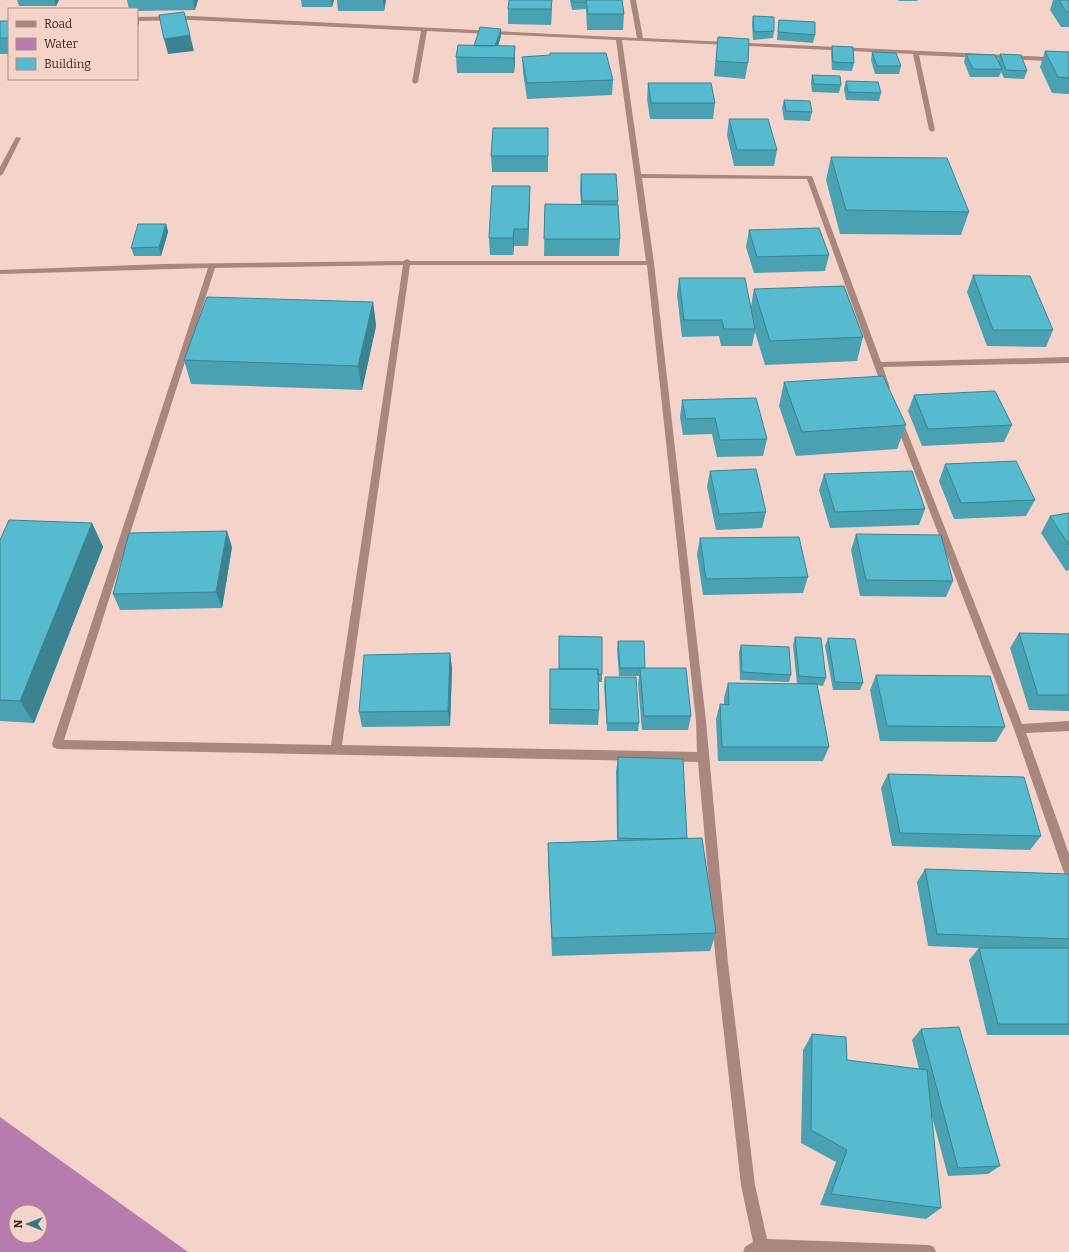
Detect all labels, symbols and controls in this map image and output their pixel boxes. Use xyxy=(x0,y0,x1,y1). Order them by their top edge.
legend xyxy=(8,8,138,80)
text: Road xyxy=(44,17,72,31)
text: Water xyxy=(44,37,79,51)
text: Building xyxy=(44,57,91,71)
north arrow xyxy=(8,1204,48,1244)
text: N xyxy=(12,1219,25,1228)

